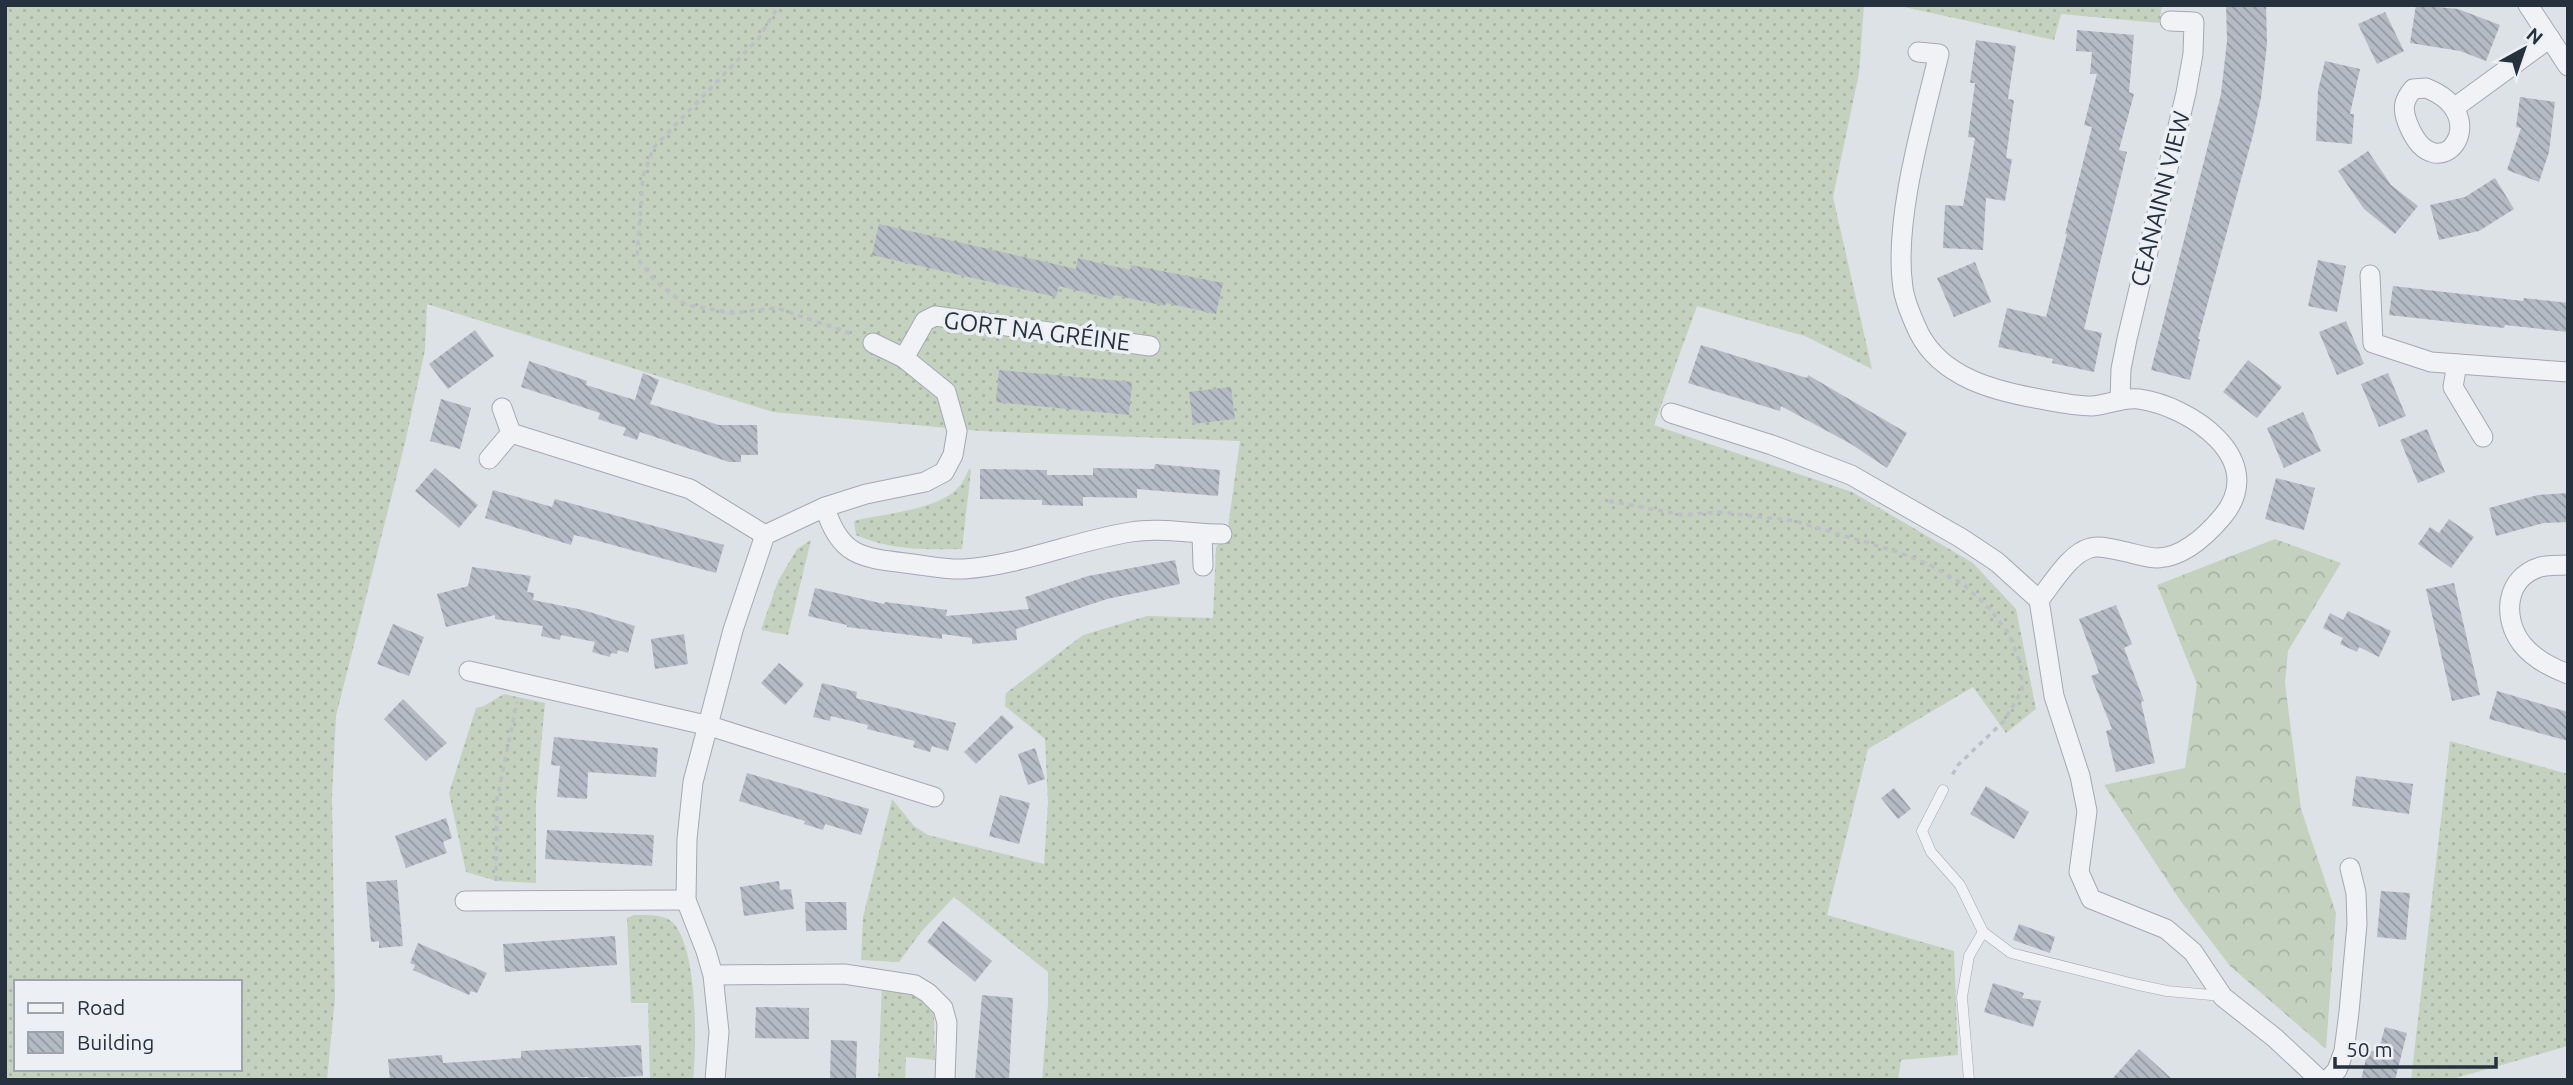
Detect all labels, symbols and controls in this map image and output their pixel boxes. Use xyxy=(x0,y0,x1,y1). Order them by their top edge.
north arrow xyxy=(2489,14,2559,84)
text: N xyxy=(2522,23,2547,49)
street label: CEANAINN VIEW xyxy=(2125,108,2195,290)
street label: GORT NA GRÉINE xyxy=(942,305,1132,356)
legend xyxy=(14,980,242,1071)
text: Road xyxy=(77,995,125,1019)
scale bar xyxy=(2335,1026,2496,1070)
text: Building xyxy=(77,1030,154,1054)
text: 50 m xyxy=(2346,1037,2393,1061)

